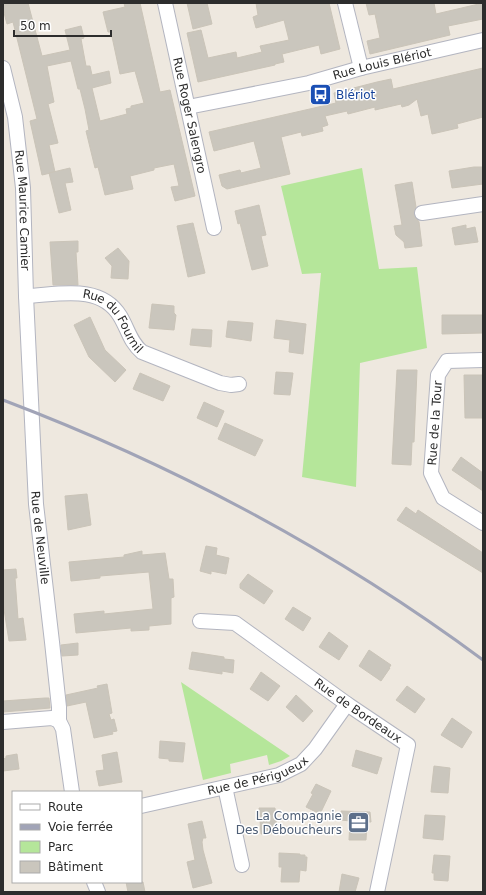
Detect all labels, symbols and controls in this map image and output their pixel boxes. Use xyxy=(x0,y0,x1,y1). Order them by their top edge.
scale bar xyxy=(14,12,111,38)
text: 50 m xyxy=(20,19,51,33)
street label: Rue Louis Blériot xyxy=(331,45,433,83)
street label: Rue Roger Salengro xyxy=(170,56,209,175)
bus stop icon: Blériot xyxy=(308,82,334,108)
place label: Blériot xyxy=(336,88,376,102)
street label: Rue Maurice Camier xyxy=(12,149,32,271)
street label: Rue du Fournil xyxy=(82,287,146,356)
street label: Rue de la Tour xyxy=(425,380,445,466)
street label: Rue de Neuville xyxy=(28,490,52,585)
street label: Rue de Bordeaux xyxy=(312,676,404,746)
street label: Rue de Périgueux xyxy=(206,754,311,798)
legend xyxy=(12,791,142,883)
text: Route xyxy=(48,800,83,814)
place label: La Compagnie Des Déboucheurs xyxy=(236,809,342,837)
office icon: La Compagnie Des Déboucheurs xyxy=(345,810,371,836)
text: Voie ferrée xyxy=(48,820,113,834)
text: Parc xyxy=(48,840,73,854)
text: Bâtiment xyxy=(48,860,103,874)

